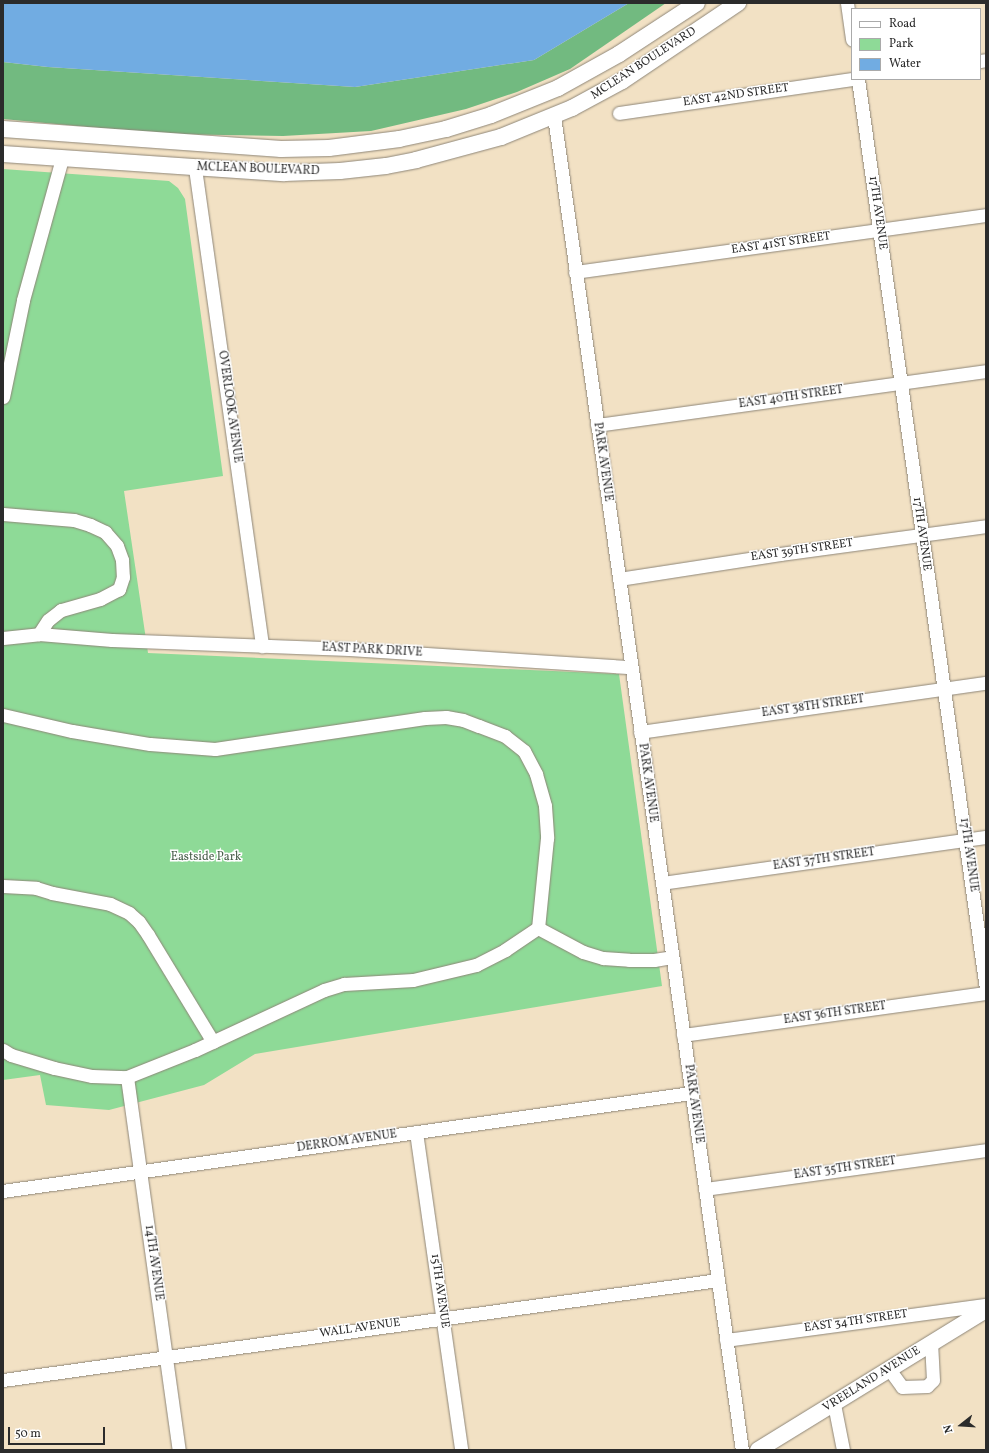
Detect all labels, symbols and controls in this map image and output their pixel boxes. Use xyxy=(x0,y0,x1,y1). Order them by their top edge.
legend xyxy=(851,8,981,80)
text: Road xyxy=(889,16,916,32)
street label: MCLEAN BOULEVARD xyxy=(589,25,699,103)
text: Park xyxy=(889,36,914,52)
text: Water xyxy=(889,56,921,72)
street label: EAST 42ND STREET xyxy=(682,81,790,111)
street label: MCLEAN BOULEVARD xyxy=(196,161,320,179)
street label: 17TH AVENUE xyxy=(865,175,889,251)
street label: EAST 41ST STREET xyxy=(730,230,832,258)
street label: OVERLOOK AVENUE xyxy=(214,350,244,464)
street label: EAST 40TH STREET xyxy=(738,384,844,412)
street label: PARK AVENUE xyxy=(589,421,615,503)
street label: 17TH AVENUE xyxy=(909,496,933,572)
street label: EAST 39TH STREET xyxy=(750,537,854,565)
street label: EAST PARK DRIVE xyxy=(321,641,423,661)
street label: EAST 38TH STREET xyxy=(761,693,865,721)
street label: PARK AVENUE xyxy=(634,742,660,824)
street label: 17TH AVENUE xyxy=(956,817,980,893)
street label: EAST 37TH STREET xyxy=(772,846,876,874)
park label: Eastside Park xyxy=(171,851,241,865)
street label: EAST 36TH STREET xyxy=(783,1000,887,1028)
street label: PARK AVENUE xyxy=(680,1063,706,1145)
street label: DERROM AVENUE xyxy=(296,1128,398,1156)
street label: EAST 35TH STREET xyxy=(793,1155,897,1183)
street label: 14TH AVENUE xyxy=(141,1224,165,1302)
street label: 15TH AVENUE xyxy=(427,1253,451,1329)
street label: EAST 34TH STREET xyxy=(803,1308,909,1336)
street label: WALL AVENUE xyxy=(319,1316,401,1342)
street label: VREELAND AVENUE xyxy=(821,1344,923,1416)
north arrow xyxy=(941,1405,981,1445)
scale bar xyxy=(10,1419,107,1445)
text: N xyxy=(941,1423,957,1435)
text: 50 m xyxy=(15,1426,41,1442)

